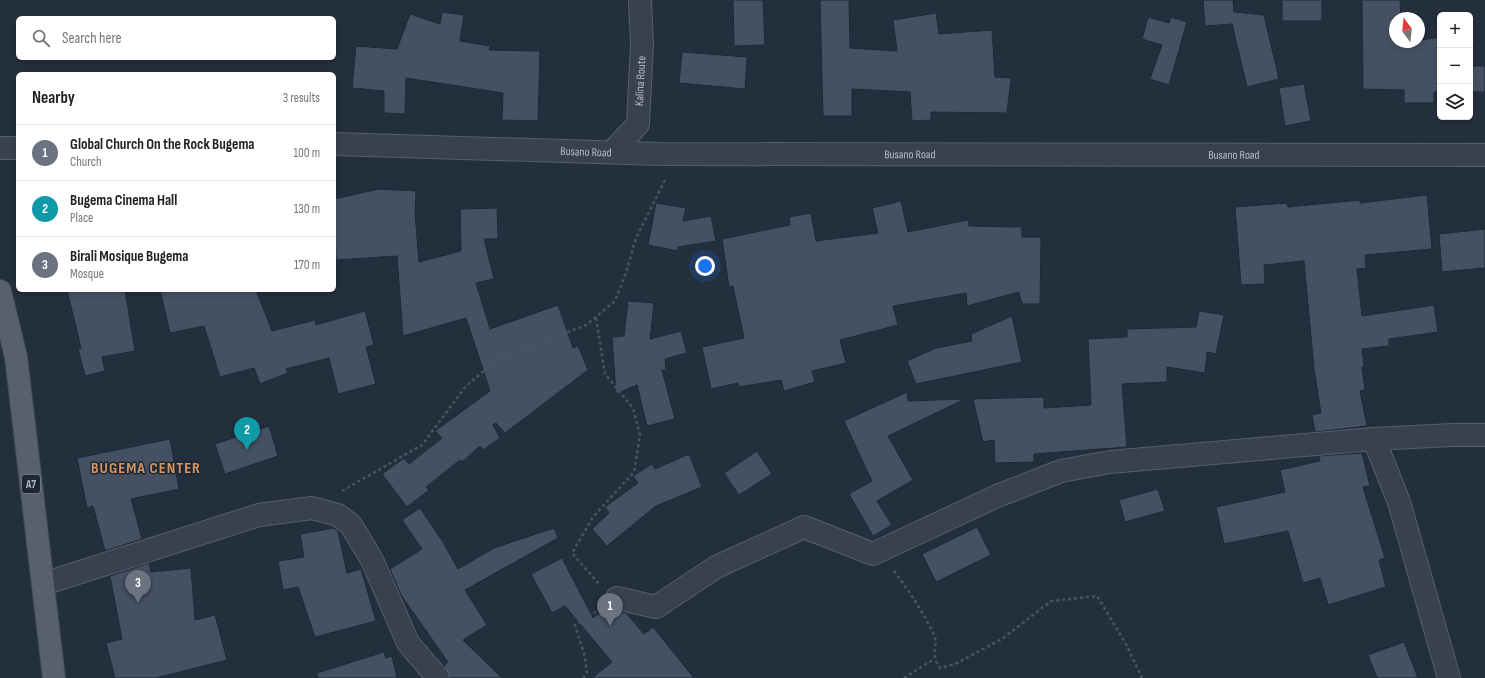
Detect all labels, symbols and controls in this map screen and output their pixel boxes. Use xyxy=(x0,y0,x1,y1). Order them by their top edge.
north arrow xyxy=(1389,12,1425,48)
map controls xyxy=(1437,12,1473,120)
button: + xyxy=(1437,12,1473,48)
search box xyxy=(16,16,336,60)
icon: search xyxy=(30,27,52,49)
text: Search here xyxy=(62,29,122,48)
button: − xyxy=(1437,48,1473,84)
street label: Kalina Route xyxy=(631,55,649,106)
button: layers xyxy=(1437,84,1473,120)
text: Nearby xyxy=(32,88,75,108)
text: 3 results xyxy=(283,90,320,106)
text: Global Church On the Rock Bugema xyxy=(70,135,254,154)
street label: Busano Road xyxy=(560,143,612,160)
text: 1 xyxy=(42,145,48,161)
text: 100 m xyxy=(293,145,320,161)
street label: Busano Road xyxy=(884,147,936,162)
street label: Busano Road xyxy=(1208,147,1260,162)
text: Church xyxy=(70,154,102,170)
text: Bugema Cinema Hall xyxy=(70,191,177,210)
text: 2 xyxy=(42,201,48,217)
text: 130 m xyxy=(294,201,320,217)
text: Place xyxy=(70,210,93,226)
text: Birali Mosique Bugema xyxy=(70,247,188,266)
your location xyxy=(695,256,715,276)
text: 3 xyxy=(42,257,48,273)
text: 170 m xyxy=(294,257,320,273)
text: Mosque xyxy=(70,266,104,282)
pin: 2 xyxy=(234,417,260,450)
district label: BUGEMA CENTER xyxy=(91,459,201,478)
road number: A7 xyxy=(22,475,40,493)
pin: 3 xyxy=(125,570,151,603)
pin: 1 xyxy=(597,593,623,626)

